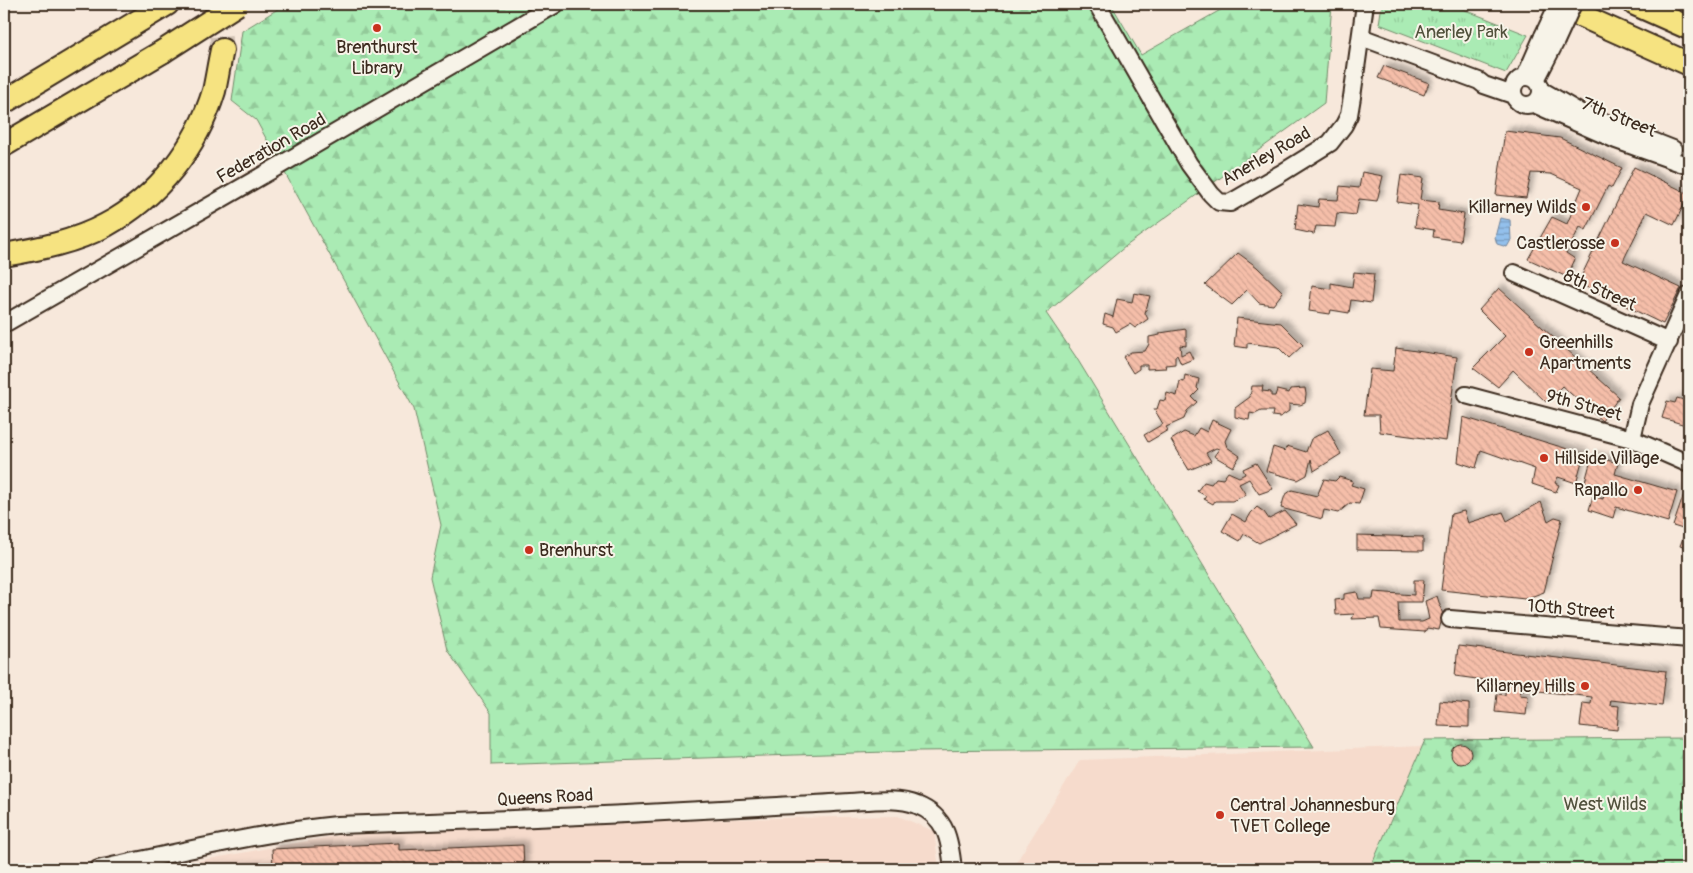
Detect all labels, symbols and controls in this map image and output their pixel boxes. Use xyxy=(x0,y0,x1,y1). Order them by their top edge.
park label: Anerley Park xyxy=(1414,21,1508,44)
marker: Brenthurst Library xyxy=(371,22,383,34)
place label: Brenthurst Library xyxy=(336,36,418,80)
street label: 7th Street xyxy=(1578,92,1660,143)
street label: Federation Road xyxy=(212,108,330,189)
street label: Anerley Road xyxy=(1218,122,1315,191)
place label: Killarney Wilds xyxy=(1468,196,1576,219)
marker: Killarney Wilds xyxy=(1580,201,1592,213)
place label: Castlerosse xyxy=(1516,232,1605,255)
marker: Castlerosse xyxy=(1609,237,1621,249)
street label: 8th Street xyxy=(1560,264,1641,317)
place label: Greenhills Apartments xyxy=(1539,331,1631,375)
marker: Greenhills Apartments xyxy=(1523,346,1535,358)
street label: 9th Street xyxy=(1543,384,1625,427)
place label: Hillside Village xyxy=(1554,447,1659,470)
marker: Hillside Village xyxy=(1538,452,1550,464)
place label: Rapallo xyxy=(1574,479,1628,502)
marker: Rapallo xyxy=(1632,484,1644,496)
place label: Brenhurst xyxy=(539,539,614,562)
marker: Brenhurst xyxy=(523,544,535,556)
street label: 10th Street xyxy=(1526,594,1616,625)
place label: Killarney Hills xyxy=(1476,675,1575,698)
marker: Killarney Hills xyxy=(1579,680,1591,692)
street label: Queens Road xyxy=(496,783,594,812)
park label: West Wilds xyxy=(1563,793,1647,816)
place label: Central Johannesburg TVET College xyxy=(1230,794,1395,838)
marker: Central Johannesburg TVET College xyxy=(1214,809,1226,821)

